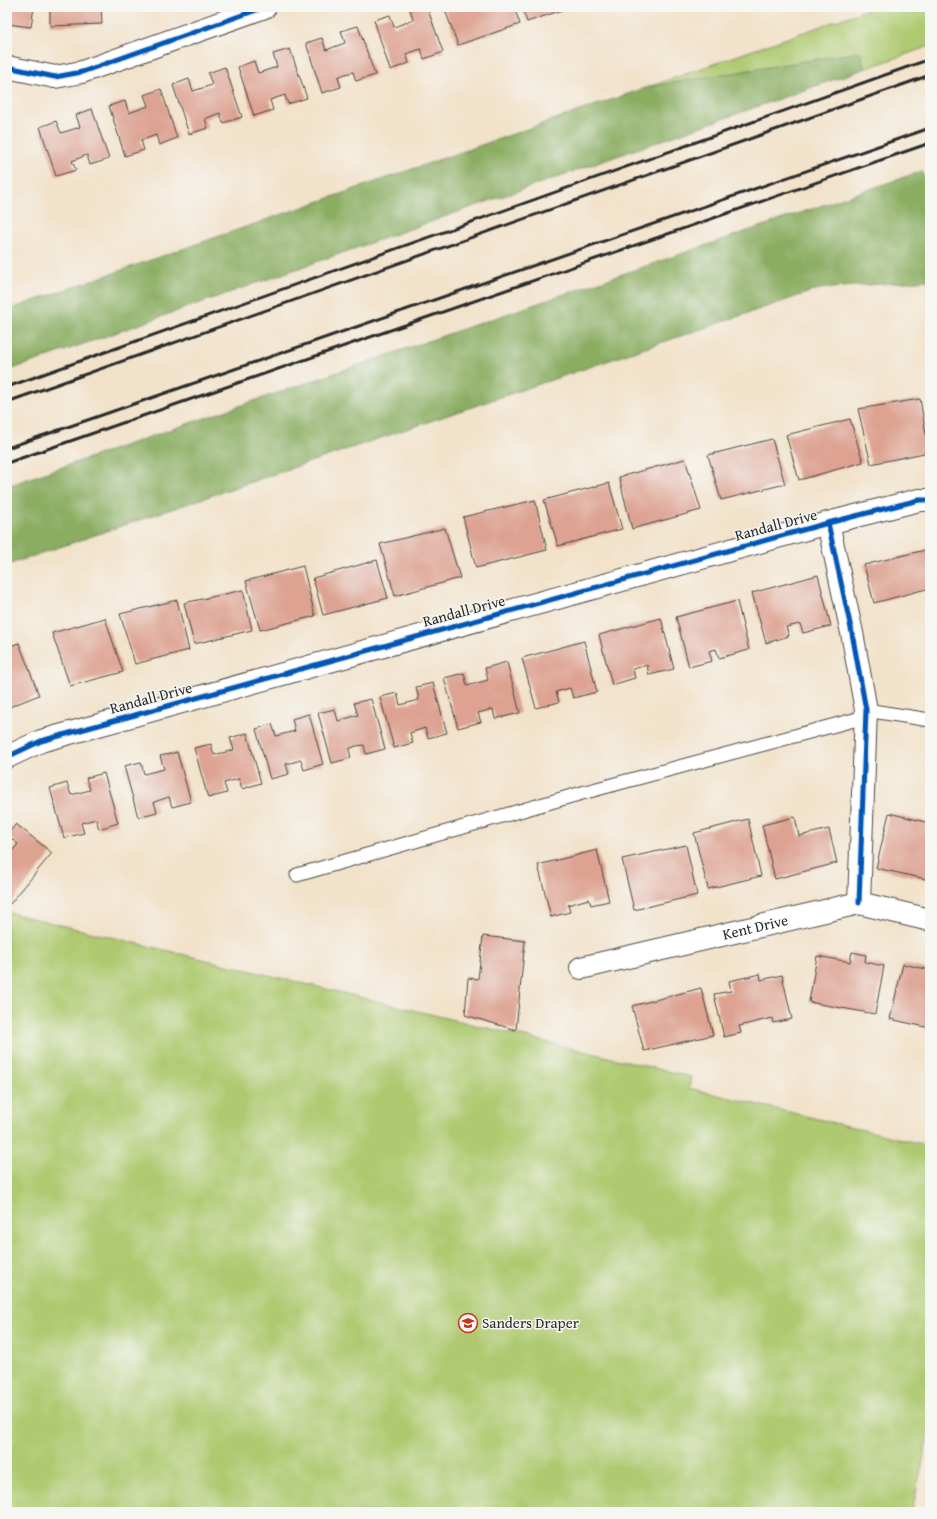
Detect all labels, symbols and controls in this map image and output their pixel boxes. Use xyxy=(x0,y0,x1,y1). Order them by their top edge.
street label: Randall Drive xyxy=(732,503,819,546)
street label: Randall Drive xyxy=(420,589,507,632)
street label: Randall Drive xyxy=(107,676,194,719)
street label: Kent Drive xyxy=(720,909,790,945)
school or university icon: Sanders Draper xyxy=(457,1312,479,1334)
place label: Sanders Draper xyxy=(482,1312,579,1333)

